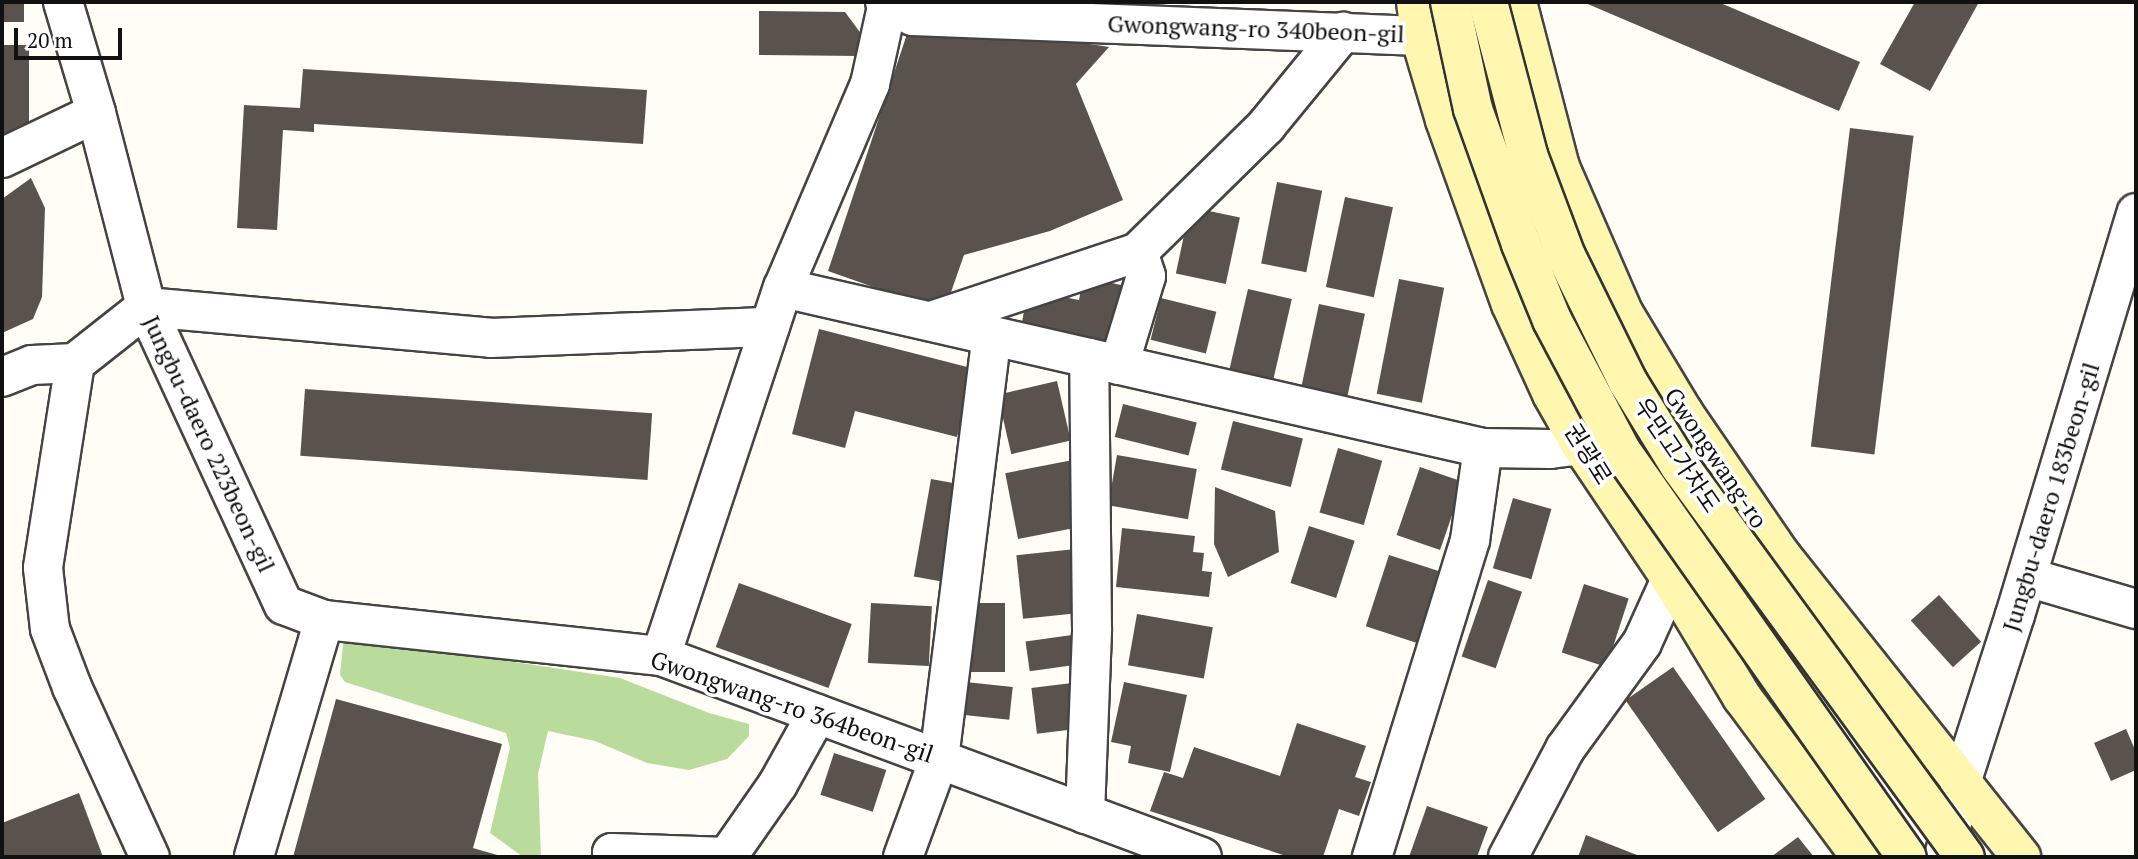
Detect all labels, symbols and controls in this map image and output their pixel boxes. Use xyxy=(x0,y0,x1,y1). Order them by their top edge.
street label: Gwongwang-ro 340beon-gil xyxy=(1107,9,1405,49)
scale bar xyxy=(18,14,126,58)
text: 20 m xyxy=(27,26,73,54)
street label: Jungbu-daero 223beon-gil xyxy=(137,311,281,577)
street label: Jungbu-daero 183beon-gil xyxy=(1996,359,2106,635)
street label: Gwongwang-ro xyxy=(1658,382,1774,534)
street label: 우만고가차도 xyxy=(1628,392,1726,518)
street label: 권광로 xyxy=(1558,418,1618,490)
street label: Gwongwang-ro 364beon-gil xyxy=(647,645,937,769)

